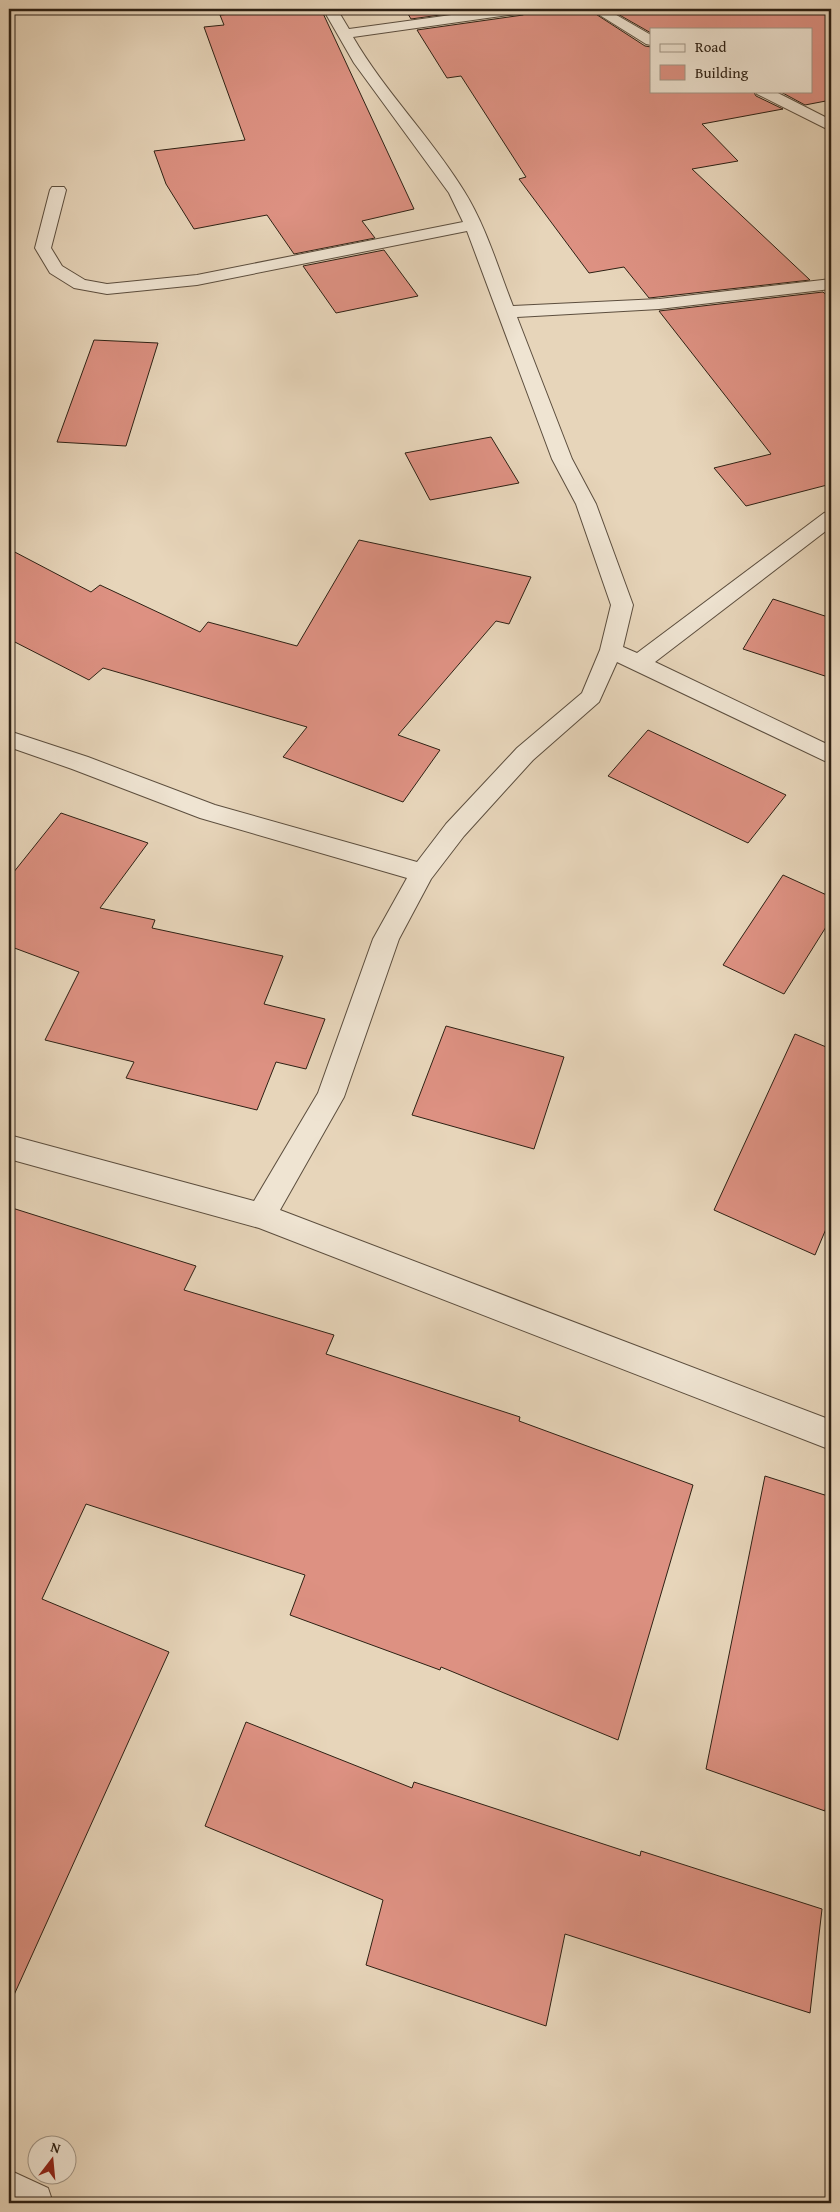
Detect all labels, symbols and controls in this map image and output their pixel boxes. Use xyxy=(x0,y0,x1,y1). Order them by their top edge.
legend xyxy=(650,28,812,92)
text: Road xyxy=(695,36,726,57)
text: Building xyxy=(695,62,749,83)
north arrow xyxy=(28,2134,78,2184)
text: N xyxy=(48,2137,63,2159)

